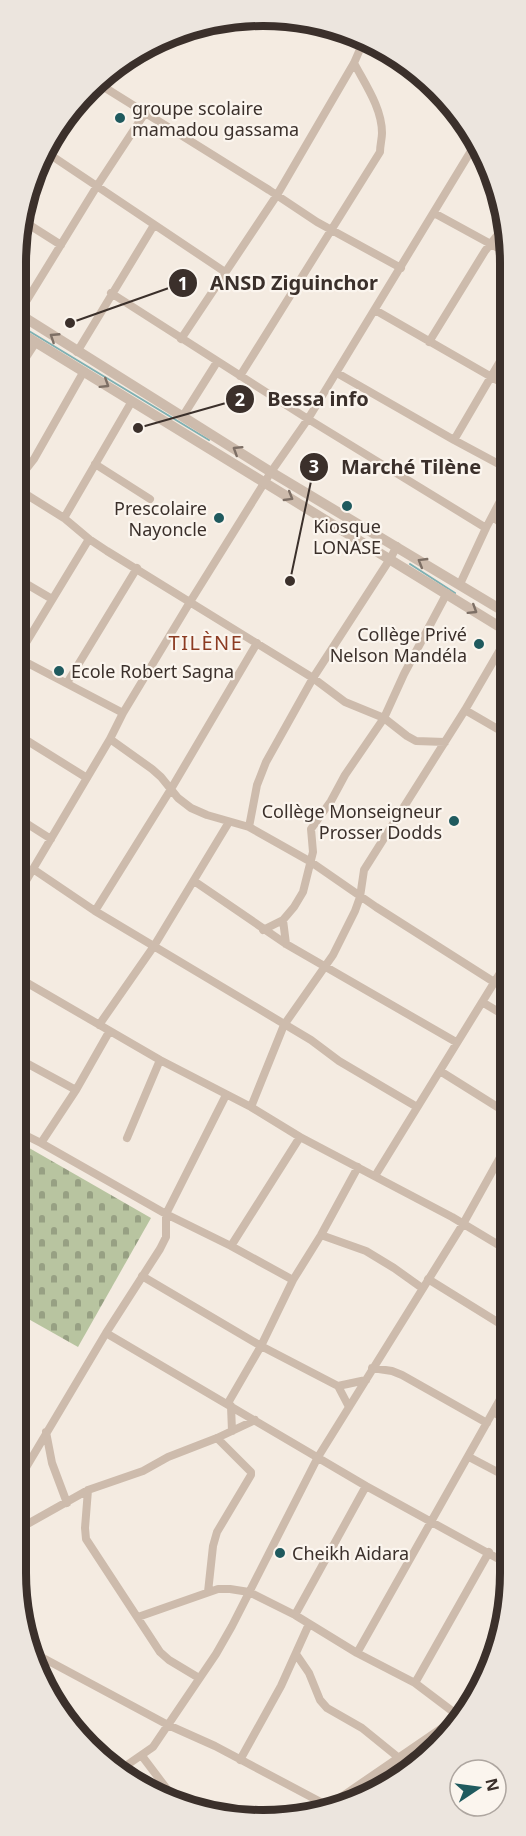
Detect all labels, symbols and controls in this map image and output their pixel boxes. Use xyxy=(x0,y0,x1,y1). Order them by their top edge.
place label: groupe scolaire mamadou gassama xyxy=(132,96,299,141)
marker: groupe scolaire mamadou gassama xyxy=(113,111,127,125)
callout: ANSD Ziguinchor xyxy=(168,264,390,302)
text: ANSD Ziguinchor xyxy=(210,269,378,296)
text: 1 xyxy=(178,271,188,295)
one-way arrow xyxy=(49,333,60,344)
one-way arrow xyxy=(99,376,109,388)
callout: Bessa info xyxy=(225,380,380,418)
text: Bessa info xyxy=(267,385,369,412)
text: 2 xyxy=(235,387,245,411)
one-way arrow xyxy=(233,446,244,457)
callout: Marché Tilène xyxy=(299,448,493,486)
text: Marché Tilène xyxy=(341,453,481,480)
text: 3 xyxy=(309,454,319,478)
one-way arrow xyxy=(283,489,293,501)
place label: Prescolaire Nayoncle xyxy=(114,496,207,541)
marker: Kiosque LONASE xyxy=(340,499,354,513)
marker: Prescolaire Nayoncle xyxy=(212,511,226,525)
place label: Kiosque LONASE xyxy=(313,514,381,559)
one-way arrow xyxy=(418,557,428,569)
one-way arrow xyxy=(467,602,477,614)
place label: Collège Privé Nelson Mandéla xyxy=(330,622,467,667)
district label: TILÈNE xyxy=(169,629,243,656)
marker: Collège Privé Nelson Mandéla xyxy=(472,637,486,651)
place label: Ecole Robert Sagna xyxy=(71,659,234,683)
marker: Ecole Robert Sagna xyxy=(52,664,66,678)
place label: Collège Monseigneur Prosser Dodds xyxy=(262,799,443,844)
marker: Collège Monseigneur Prosser Dodds xyxy=(447,814,461,828)
place label: Cheikh Aidara xyxy=(292,1541,409,1565)
marker: Cheikh Aidara xyxy=(273,1546,287,1560)
north arrow xyxy=(448,1758,508,1818)
text: N xyxy=(480,1776,505,1793)

